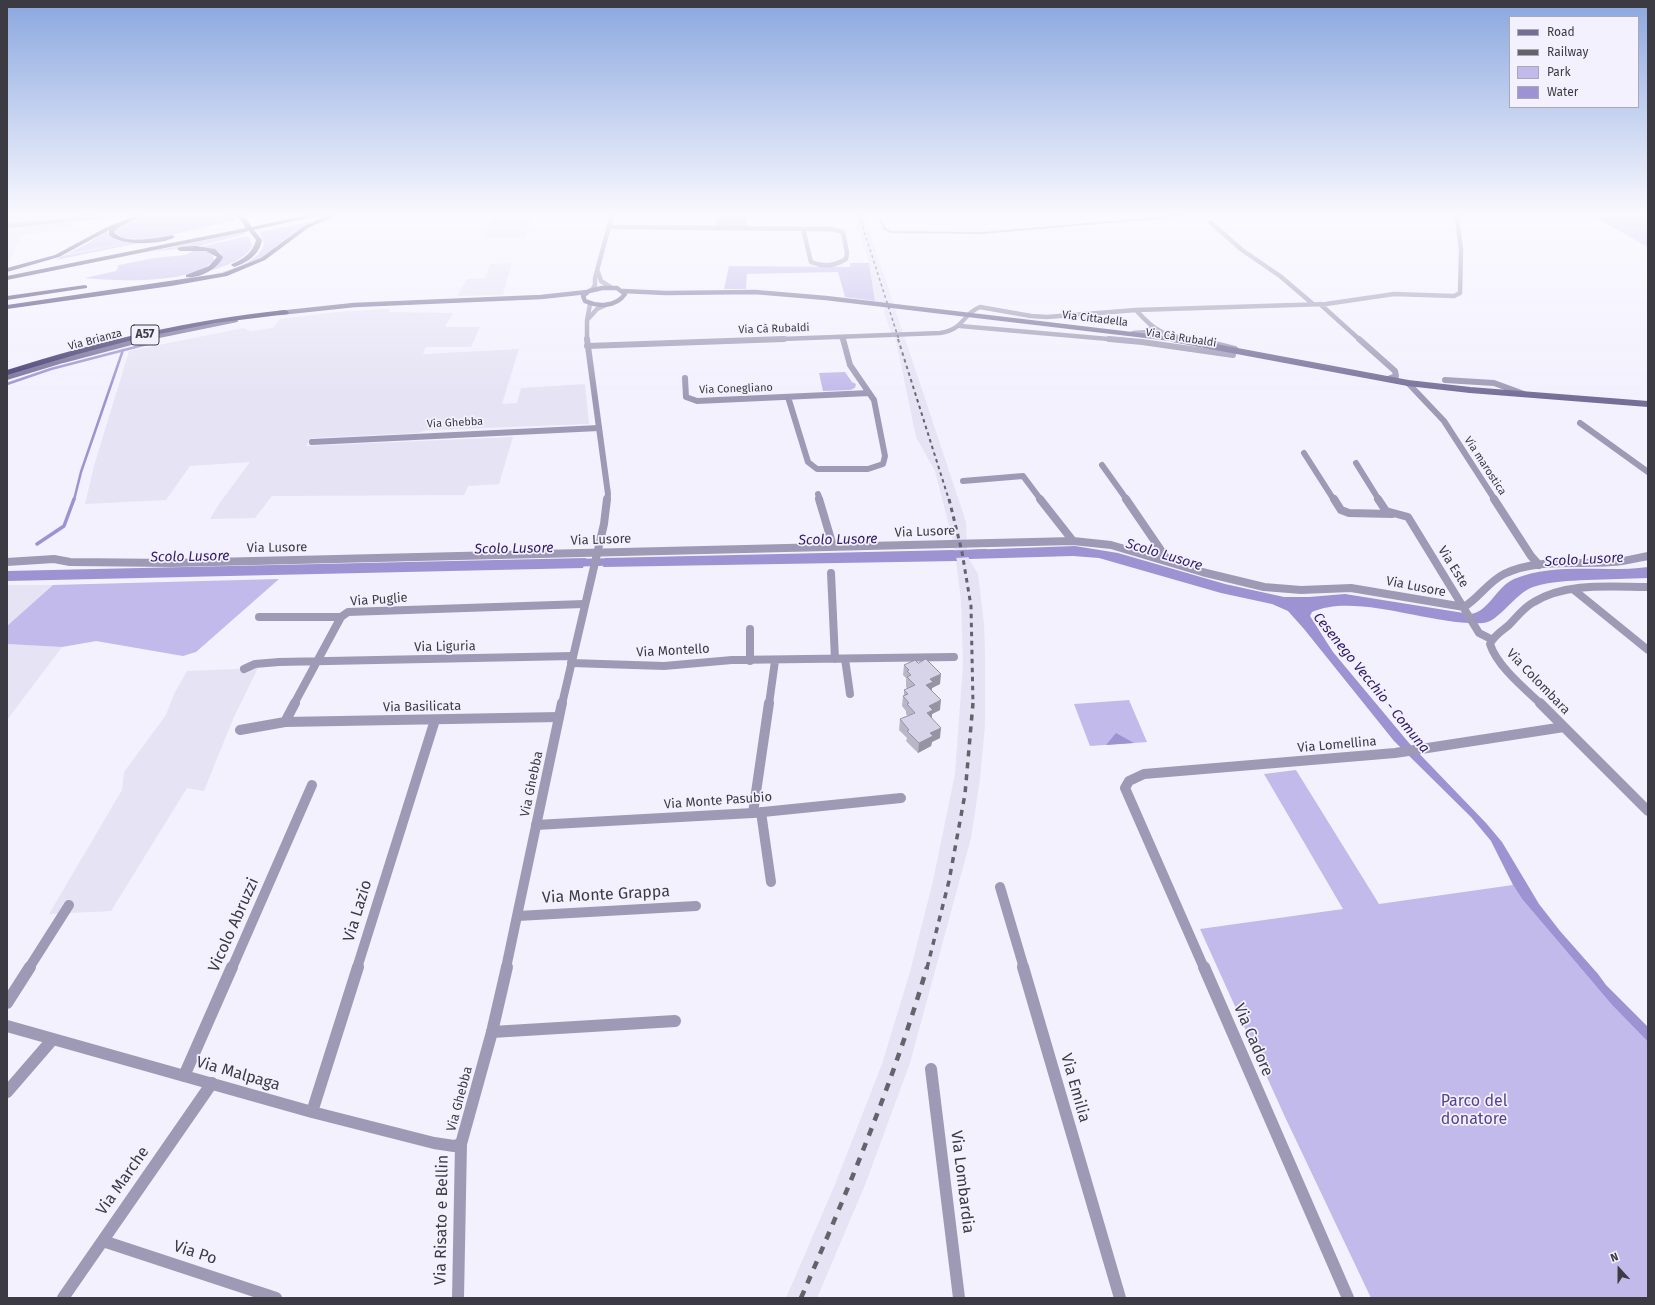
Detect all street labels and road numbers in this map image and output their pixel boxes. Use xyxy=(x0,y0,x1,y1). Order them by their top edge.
street label: Via Cittadella xyxy=(1061,308,1129,330)
street label: Via Cà Rubaldi xyxy=(738,321,810,337)
road number: A57 xyxy=(131,325,159,345)
street label: Via Brianza xyxy=(67,326,123,354)
street label: Via Cà Rubaldi xyxy=(1145,326,1217,350)
street label: Via Conegliano xyxy=(699,381,773,397)
street label: Via Ghebba xyxy=(426,415,484,431)
street label: Via marostica xyxy=(1461,434,1509,498)
street label: Via Lusore xyxy=(894,523,956,541)
street label: Via Lusore xyxy=(570,531,632,549)
street label: Via Lusore xyxy=(247,540,307,556)
street label: Via Este xyxy=(1434,543,1472,591)
street label: Via Lusore xyxy=(1385,574,1447,600)
street label: Via Puglie xyxy=(350,590,408,610)
street label: Via Liguria xyxy=(414,639,476,655)
street label: Via Montello xyxy=(636,641,710,661)
street label: Via Colombara xyxy=(1503,646,1573,718)
street label: Via Basilicata xyxy=(383,699,461,715)
street label: Via Lomellina xyxy=(1297,734,1377,756)
street label: Via Ghebba xyxy=(517,750,547,818)
street label: Via Monte Pasubio xyxy=(664,789,772,813)
street label: Vicolo Abruzzi xyxy=(205,875,263,975)
street label: Via Lazio xyxy=(340,878,376,944)
street label: Via Monte Grappa xyxy=(542,882,670,908)
street label: Via Cadore xyxy=(1229,1001,1277,1079)
street label: Via Emilia xyxy=(1056,1051,1094,1125)
street label: Via Malpaga xyxy=(194,1053,282,1095)
street label: Via Ghebba xyxy=(444,1065,476,1133)
street label: Via Lombardia xyxy=(946,1129,978,1235)
street label: Via Marche xyxy=(92,1143,154,1219)
street label: Via Risato e Bellin xyxy=(431,1155,453,1285)
street label: Via Po xyxy=(171,1237,219,1269)

